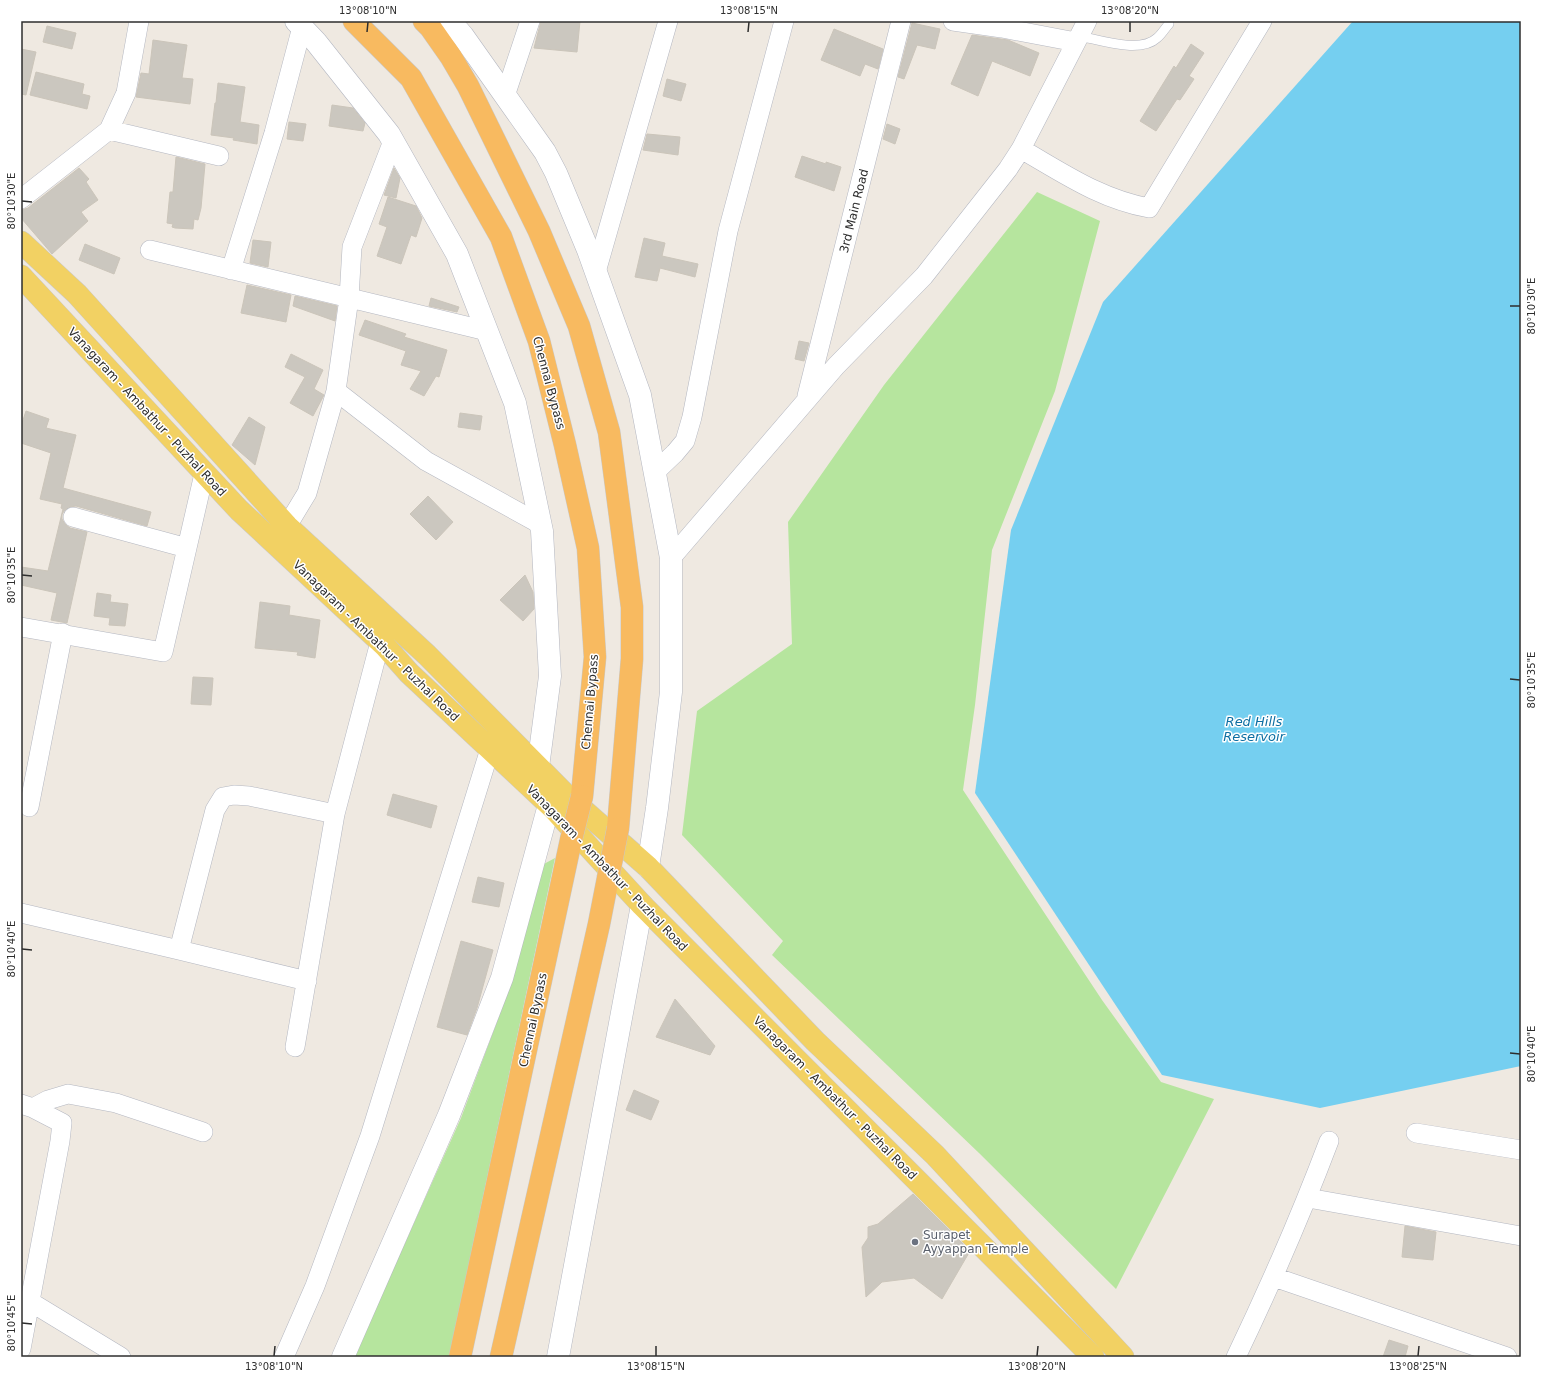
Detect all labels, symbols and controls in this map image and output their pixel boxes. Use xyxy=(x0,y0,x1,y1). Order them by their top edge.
text: 13°08'10"N xyxy=(339,5,397,16)
text: 13°08'15"N xyxy=(720,5,778,16)
text: 13°08'20"N xyxy=(1101,5,1159,16)
street label: 3rd Main Road xyxy=(837,167,871,255)
text: 80°10'30"E xyxy=(6,173,17,229)
text: 80°10'30"E xyxy=(1526,278,1537,334)
street label: Vanagaram - Ambathur - Puzhal Road xyxy=(65,325,229,499)
street label: Chennai Bypass xyxy=(530,335,568,431)
text: 80°10'35"E xyxy=(6,547,17,603)
street label: Vanagaram - Ambathur - Puzhal Road xyxy=(290,558,462,724)
text: 80°10'35"E xyxy=(1526,652,1537,708)
street label: Chennai Bypass xyxy=(579,654,601,750)
water label: Red Hills Reservoir xyxy=(1223,714,1287,744)
street label: Vanagaram - Ambathur - Puzhal Road xyxy=(524,782,690,954)
text: 80°10'40"E xyxy=(6,921,17,977)
street label: Chennai Bypass xyxy=(516,972,550,1068)
street label: Vanagaram - Ambathur - Puzhal Road xyxy=(750,1013,920,1183)
text: 80°10'40"E xyxy=(1526,1026,1537,1082)
place label: Surapet Ayyappan Temple xyxy=(923,1228,1029,1256)
marker: Surapet Ayyappan Temple xyxy=(910,1237,920,1247)
text: 80°10'45"E xyxy=(6,1295,17,1351)
text: 13°08'10"N xyxy=(245,1361,303,1372)
text: 13°08'15"N xyxy=(627,1361,685,1372)
text: 13°08'20"N xyxy=(1008,1361,1066,1372)
text: 13°08'25"N xyxy=(1389,1361,1447,1372)

